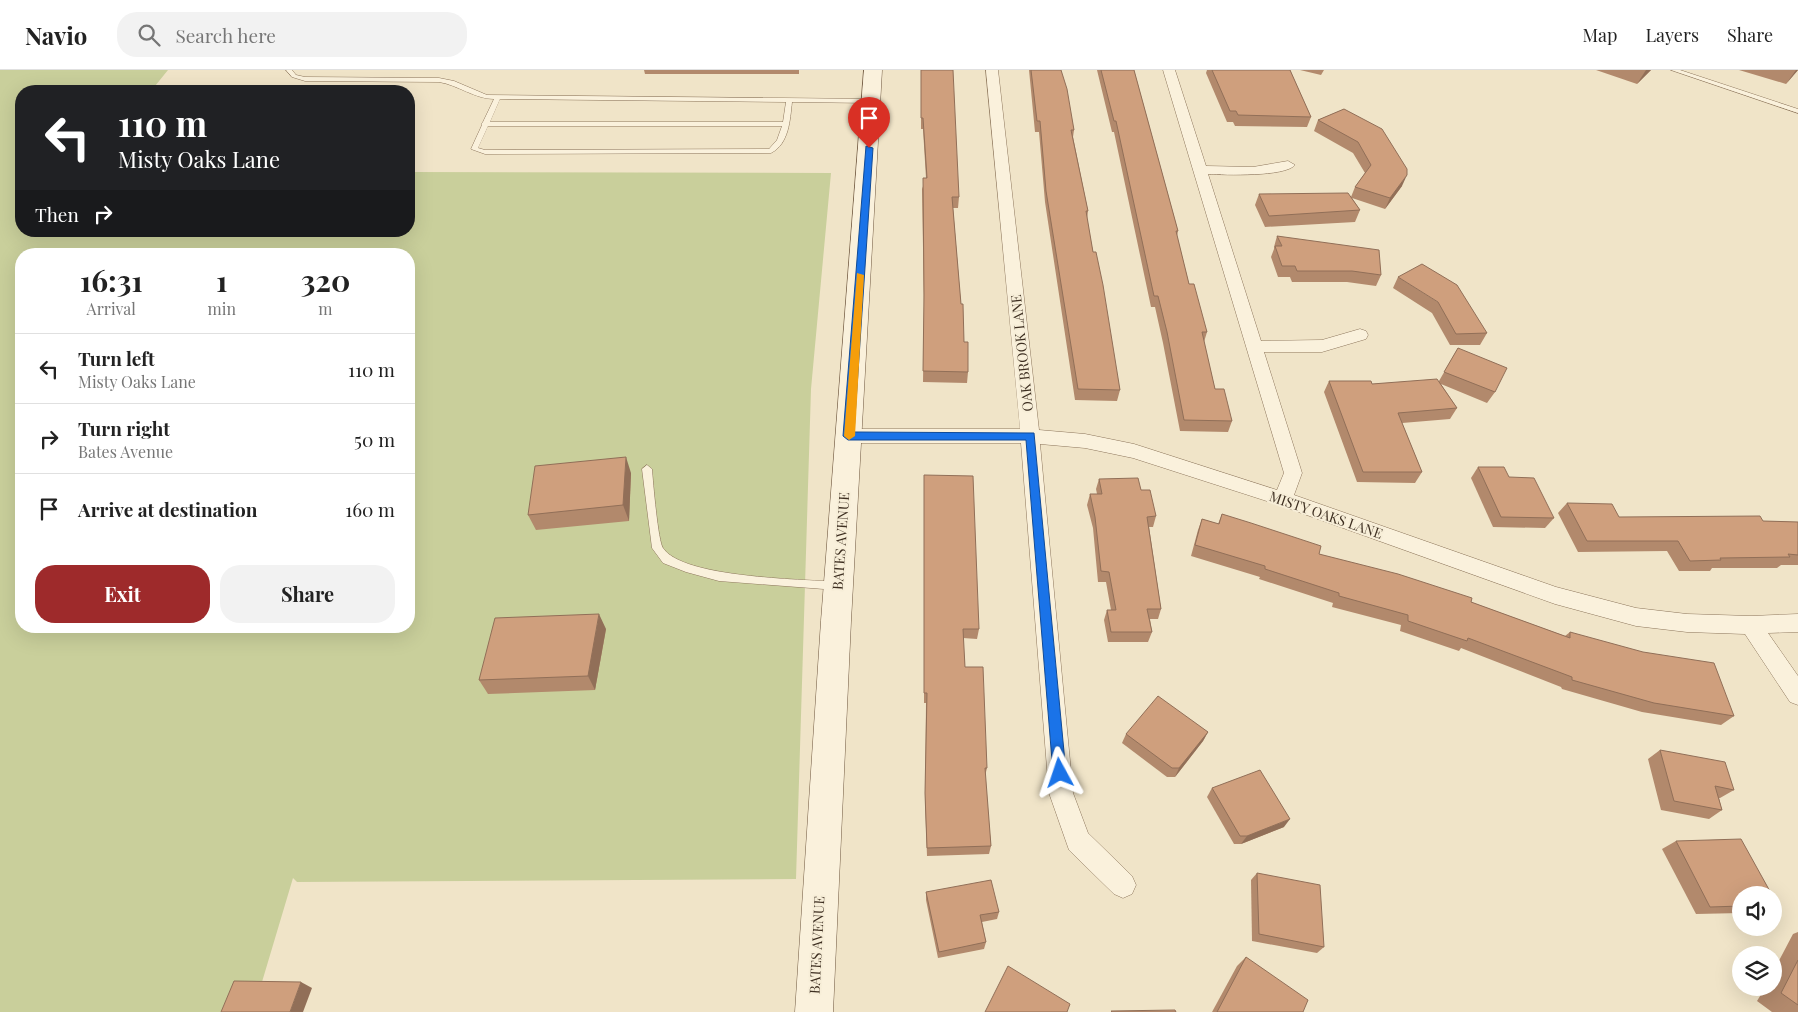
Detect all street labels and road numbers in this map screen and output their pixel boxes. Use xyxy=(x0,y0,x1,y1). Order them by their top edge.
street label: OAK BROOK LANE xyxy=(1006,294,1037,412)
street label: MISTY OAKS LANE xyxy=(1267,486,1385,543)
street label: BATES AVENUE xyxy=(828,491,853,590)
street label: BATES AVENUE xyxy=(804,896,829,994)

